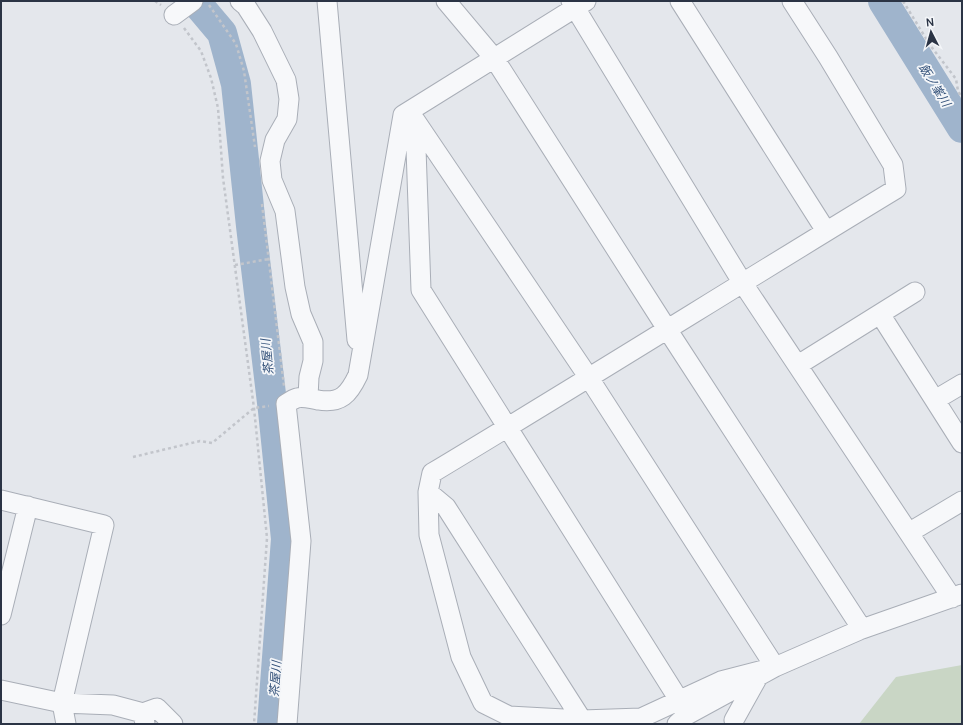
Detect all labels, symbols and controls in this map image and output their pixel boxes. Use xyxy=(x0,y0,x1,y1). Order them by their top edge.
north arrow xyxy=(911,12,951,52)
text: N xyxy=(925,14,935,29)
water label: 飯ノ峯川 xyxy=(915,60,956,112)
water label: 茶屋川 xyxy=(256,336,277,376)
water label: 茶屋川 xyxy=(265,658,285,698)

